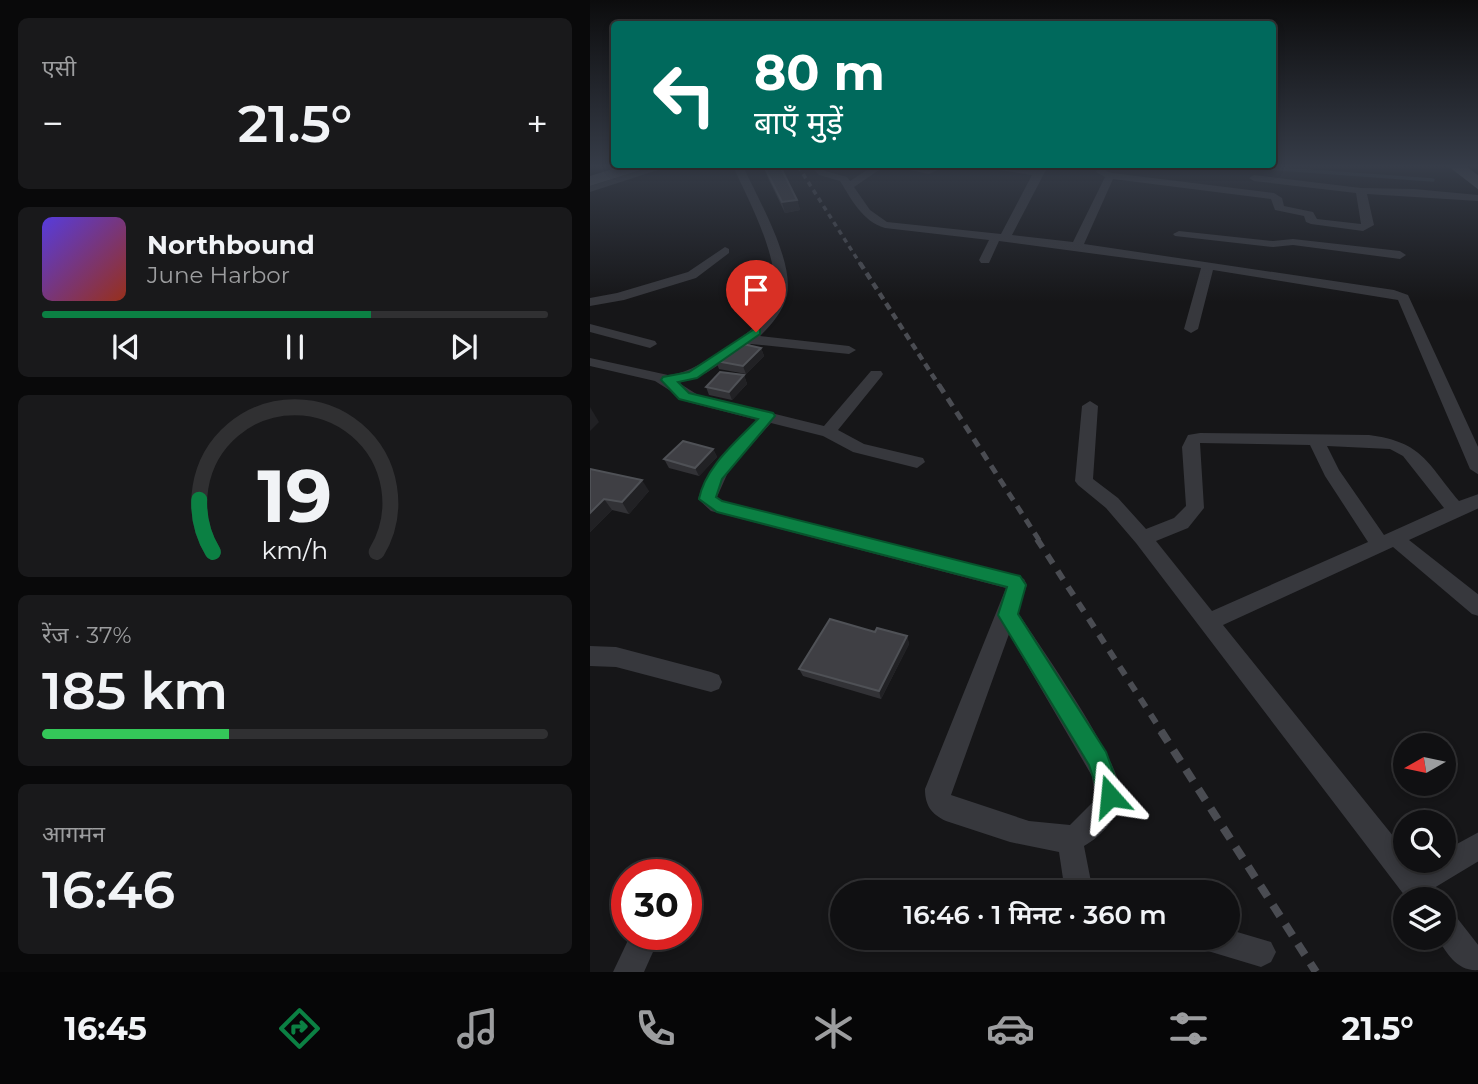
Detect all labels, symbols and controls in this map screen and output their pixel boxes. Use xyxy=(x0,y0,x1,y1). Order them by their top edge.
text: 80 m xyxy=(754,43,885,102)
icon: left xyxy=(639,49,730,140)
text: एसी xyxy=(42,54,76,82)
text: 21.5° xyxy=(238,92,352,155)
text: − xyxy=(42,100,64,147)
text: + xyxy=(526,100,548,147)
text: बाएँ मुड़ें xyxy=(754,103,843,142)
text: Northbound xyxy=(147,229,315,261)
pin xyxy=(726,260,786,332)
text: June Harbor xyxy=(147,261,290,289)
icon: arrive xyxy=(737,271,775,309)
icon: previous xyxy=(107,328,145,366)
icon: pause xyxy=(276,328,314,366)
icon: next xyxy=(445,328,483,366)
text: 19 xyxy=(258,452,332,540)
text: km/h xyxy=(262,535,328,565)
text: रेंज · 37% xyxy=(42,621,132,649)
text: 185 km xyxy=(42,659,228,722)
north arrow xyxy=(1393,733,1456,796)
map controls xyxy=(1393,733,1456,950)
position arrow xyxy=(1073,759,1147,833)
button: search xyxy=(1393,810,1456,873)
text: आगमन xyxy=(42,820,105,848)
text: 16:46 xyxy=(42,858,175,921)
speed limit sign: 30 xyxy=(611,859,702,950)
button: layers xyxy=(1393,887,1456,950)
text: 16:46 · 1 मिनट · 360 m xyxy=(903,899,1167,931)
icon: directions xyxy=(275,1004,324,1053)
icon: music xyxy=(453,1004,502,1053)
icon: phone xyxy=(631,1004,680,1053)
icon: climate xyxy=(809,1004,858,1053)
icon: car xyxy=(986,1004,1035,1053)
icon: filters xyxy=(1164,1004,1213,1053)
text: 16:45 xyxy=(64,1009,147,1048)
text: 21.5° xyxy=(1342,1009,1414,1048)

